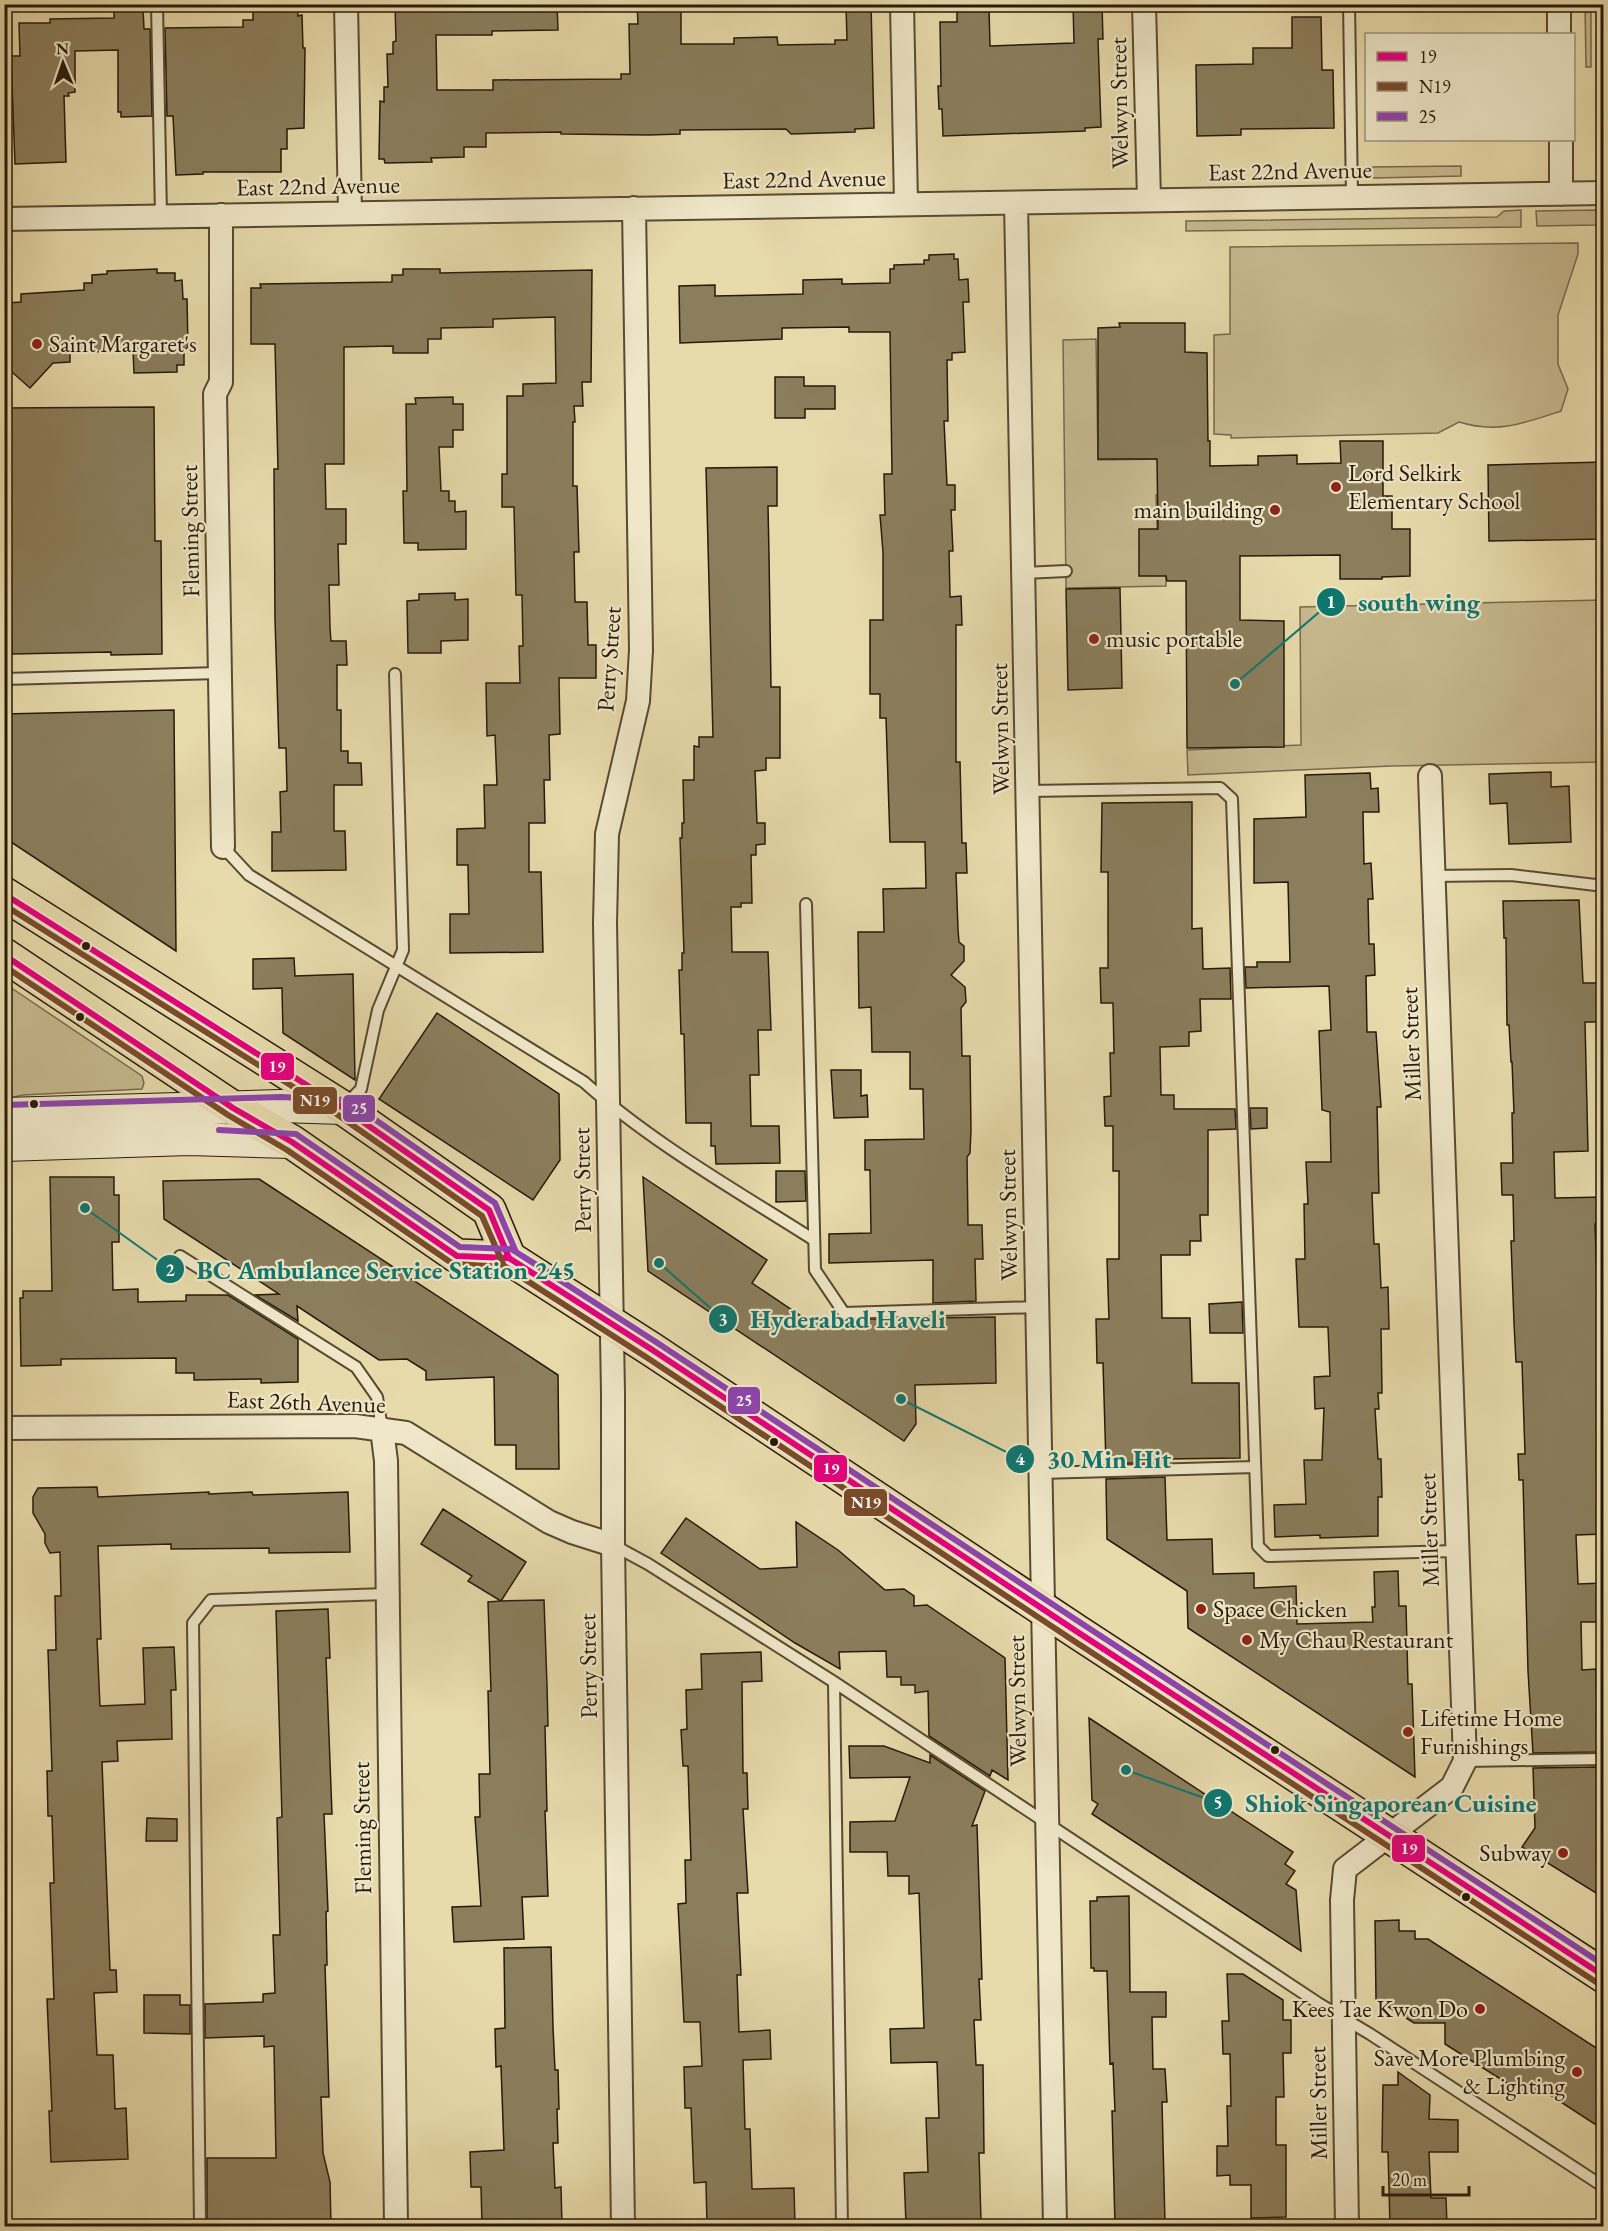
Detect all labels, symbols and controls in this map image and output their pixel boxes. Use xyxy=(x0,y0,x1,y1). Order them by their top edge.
north arrow xyxy=(33,33,93,93)
legend xyxy=(1365,33,1575,141)
street label: Welwyn Street xyxy=(1102,36,1135,169)
text: N xyxy=(56,38,69,59)
text: 19 xyxy=(1419,45,1437,68)
text: N19 xyxy=(1419,75,1451,98)
text: 25 xyxy=(1419,105,1436,128)
street label: East 22nd Avenue xyxy=(1208,154,1372,187)
street label: East 22nd Avenue xyxy=(722,162,886,195)
street label: East 22nd Avenue xyxy=(236,169,400,202)
place label: Saint Margaret's xyxy=(49,328,197,359)
marker: Saint Margaret's xyxy=(30,337,44,351)
place label: Lord Selkirk Elementary School xyxy=(1348,457,1520,516)
street label: Fleming Street xyxy=(173,464,206,598)
marker: Lord Selkirk Elementary School xyxy=(1329,480,1343,494)
place label: main building xyxy=(1134,494,1264,525)
marker: main building xyxy=(1268,503,1282,517)
callout: south wing xyxy=(1316,580,1493,624)
text: south wing xyxy=(1358,585,1481,619)
text: 1 xyxy=(1326,590,1336,613)
street label: Perry Street xyxy=(589,605,628,713)
place label: music portable xyxy=(1106,623,1242,654)
marker: music portable xyxy=(1087,632,1101,646)
street label: Welwyn Street xyxy=(983,662,1016,795)
unlabelled marker xyxy=(80,940,92,952)
street label: Miller Street xyxy=(1393,986,1428,1101)
unlabelled marker xyxy=(74,1011,86,1023)
line badge: 19 xyxy=(260,1052,295,1081)
text: 19 xyxy=(269,1056,286,1077)
line badge: N19 xyxy=(292,1086,338,1115)
text: N19 xyxy=(300,1090,330,1111)
line badge: 25 xyxy=(342,1094,376,1123)
unlabelled marker xyxy=(28,1098,40,1110)
text: 25 xyxy=(351,1098,367,1119)
street label: Perry Street xyxy=(565,1127,598,1233)
street label: Welwyn Street xyxy=(991,1148,1024,1281)
callout: BC Ambulance Service Station 245 xyxy=(155,1247,588,1291)
text: BC Ambulance Service Station 245 xyxy=(197,1253,576,1287)
text: 2 xyxy=(165,1258,175,1281)
callout: Hyderabad Haveli xyxy=(708,1297,957,1341)
text: Hyderabad Haveli xyxy=(750,1302,946,1336)
text: 3 xyxy=(718,1308,728,1331)
street label: East 26th Avenue xyxy=(226,1383,386,1420)
line badge: 25 xyxy=(727,1386,761,1415)
text: 25 xyxy=(736,1390,752,1411)
unlabelled marker xyxy=(768,1436,780,1448)
callout: 30 Min Hit xyxy=(1005,1437,1183,1481)
text: 30 Min Hit xyxy=(1047,1442,1171,1476)
text: 4 xyxy=(1015,1447,1025,1470)
line badge: 19 xyxy=(813,1454,848,1483)
text: 19 xyxy=(823,1458,840,1479)
street label: Miller Street xyxy=(1411,1472,1446,1587)
line badge: N19 xyxy=(843,1488,888,1517)
text: N19 xyxy=(851,1492,881,1513)
place label: Space Chicken xyxy=(1213,1593,1348,1624)
marker: Space Chicken xyxy=(1194,1602,1208,1616)
street label: Perry Street xyxy=(571,1613,604,1719)
place label: My Chau Restaurant xyxy=(1259,1624,1454,1655)
marker: My Chau Restaurant xyxy=(1240,1633,1254,1647)
street label: Welwyn Street xyxy=(1000,1634,1033,1767)
place label: Lifetime Home Furnishings xyxy=(1420,1702,1562,1761)
marker: Lifetime Home Furnishings xyxy=(1401,1725,1415,1739)
unlabelled marker xyxy=(1269,1744,1281,1756)
street label: Fleming Street xyxy=(345,1761,378,1895)
callout: Shiok Singaporean Cuisine xyxy=(1203,1781,1549,1825)
text: Shiok Singaporean Cuisine xyxy=(1245,1786,1537,1820)
text: 5 xyxy=(1213,1791,1223,1814)
line badge: 19 xyxy=(1391,1834,1426,1863)
place label: Subway xyxy=(1479,1837,1551,1868)
text: 19 xyxy=(1401,1838,1418,1859)
marker: Subway xyxy=(1556,1846,1570,1860)
unlabelled marker xyxy=(1460,1891,1472,1903)
place label: Kees Tae Kwon Do xyxy=(1292,1993,1468,2024)
marker: Kees Tae Kwon Do xyxy=(1473,2002,1487,2016)
place label: Save More Plumbing & Lighting xyxy=(1374,2042,1566,2101)
street label: Miller Street xyxy=(1301,2045,1334,2160)
marker: Save More Plumbing & Lighting xyxy=(1570,2065,1584,2079)
scale bar xyxy=(1383,2159,1468,2197)
text: 20 m xyxy=(1392,2168,1427,2191)

